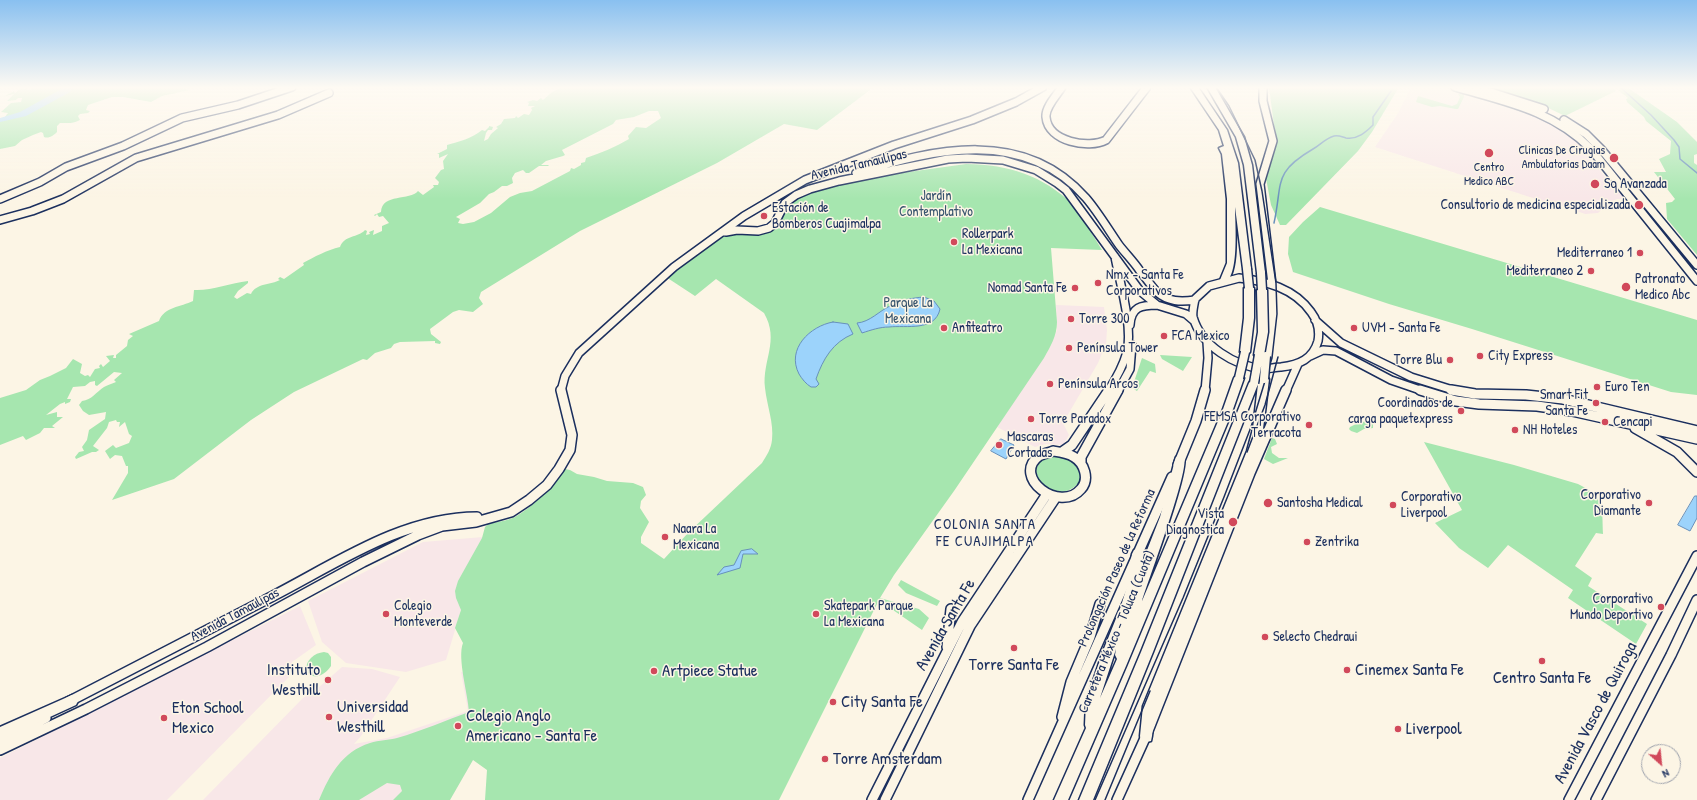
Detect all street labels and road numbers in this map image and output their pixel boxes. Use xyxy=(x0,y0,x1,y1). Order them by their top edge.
street label: Avenida Tamaulipas xyxy=(809,146,909,184)
street label: Prolongación Paseo de la Reforma xyxy=(1075,487,1159,649)
street label: Carretera México - Toluca (Cuota) xyxy=(1075,548,1159,716)
street label: Avenida Santa Fe xyxy=(912,576,980,674)
street label: Avenida Tamaulipas xyxy=(188,585,282,645)
street label: Avenida Vasco de Quiroga xyxy=(1550,639,1642,787)

